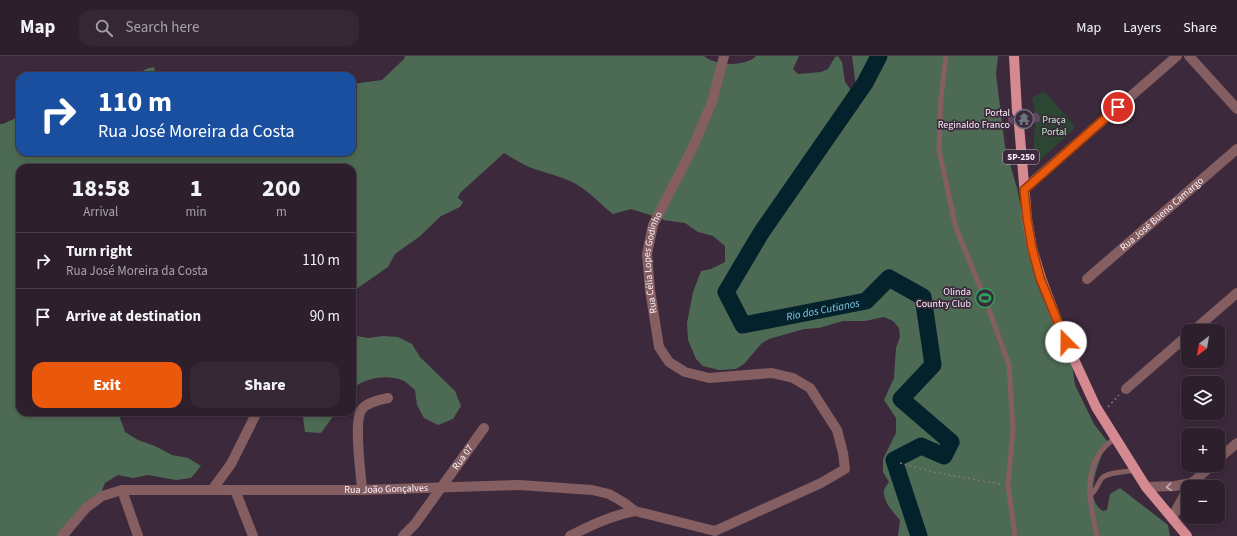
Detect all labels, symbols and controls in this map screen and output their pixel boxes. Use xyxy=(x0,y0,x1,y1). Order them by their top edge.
search box xyxy=(79,10,359,46)
text: Map xyxy=(20,14,55,41)
icon: search xyxy=(93,17,115,39)
text: Search here xyxy=(125,17,199,38)
text: Map xyxy=(1076,18,1101,38)
text: Layers xyxy=(1123,18,1161,38)
text: Share xyxy=(1183,18,1217,38)
text: 110 m xyxy=(98,82,172,122)
icon: right xyxy=(32,88,84,140)
pin xyxy=(1101,90,1135,124)
icon: arrive xyxy=(1107,96,1129,118)
place label: Portal Reginaldo Franco xyxy=(938,106,1010,132)
temple icon: Portal Reginaldo Franco xyxy=(1013,108,1035,130)
park label: Praça Portal xyxy=(1041,113,1067,139)
text: Rua José Moreira da Costa xyxy=(98,119,294,144)
road number: SP-250 xyxy=(1003,150,1039,164)
text: 18:58 xyxy=(71,171,130,206)
text: 1 xyxy=(190,171,203,206)
text: 200 xyxy=(262,171,301,206)
street label: Rua José Bueno Camargo xyxy=(1117,174,1207,254)
text: Arrival xyxy=(83,203,118,221)
text: min xyxy=(186,203,207,221)
text: m xyxy=(276,203,287,221)
street label: Rua Célia Lopes Godinho xyxy=(640,209,666,315)
text: Turn right xyxy=(66,241,132,262)
icon: right xyxy=(32,250,54,272)
text: 110 m xyxy=(302,250,340,271)
text: Rua José Moreira da Costa xyxy=(66,262,208,280)
place label: Olinda Country Club xyxy=(916,285,971,311)
sports icon: Olinda Country Club xyxy=(974,287,996,309)
water label: Rio dos Cutianos xyxy=(785,295,861,324)
icon: arrive xyxy=(32,306,54,328)
text: Arrive at destination xyxy=(66,306,201,327)
text: 90 m xyxy=(310,306,340,327)
position arrow xyxy=(1045,321,1087,363)
north arrow xyxy=(1181,324,1225,368)
map controls xyxy=(1181,324,1225,524)
button: Exit xyxy=(32,362,182,408)
button: Share xyxy=(190,362,340,408)
button: layers xyxy=(1181,376,1225,420)
button: + xyxy=(1181,428,1225,472)
street label: Rua 07 xyxy=(449,442,477,473)
button: − xyxy=(1181,480,1225,524)
street label: Rua João Gonçalves xyxy=(344,481,428,497)
one-way arrow xyxy=(1166,482,1172,491)

